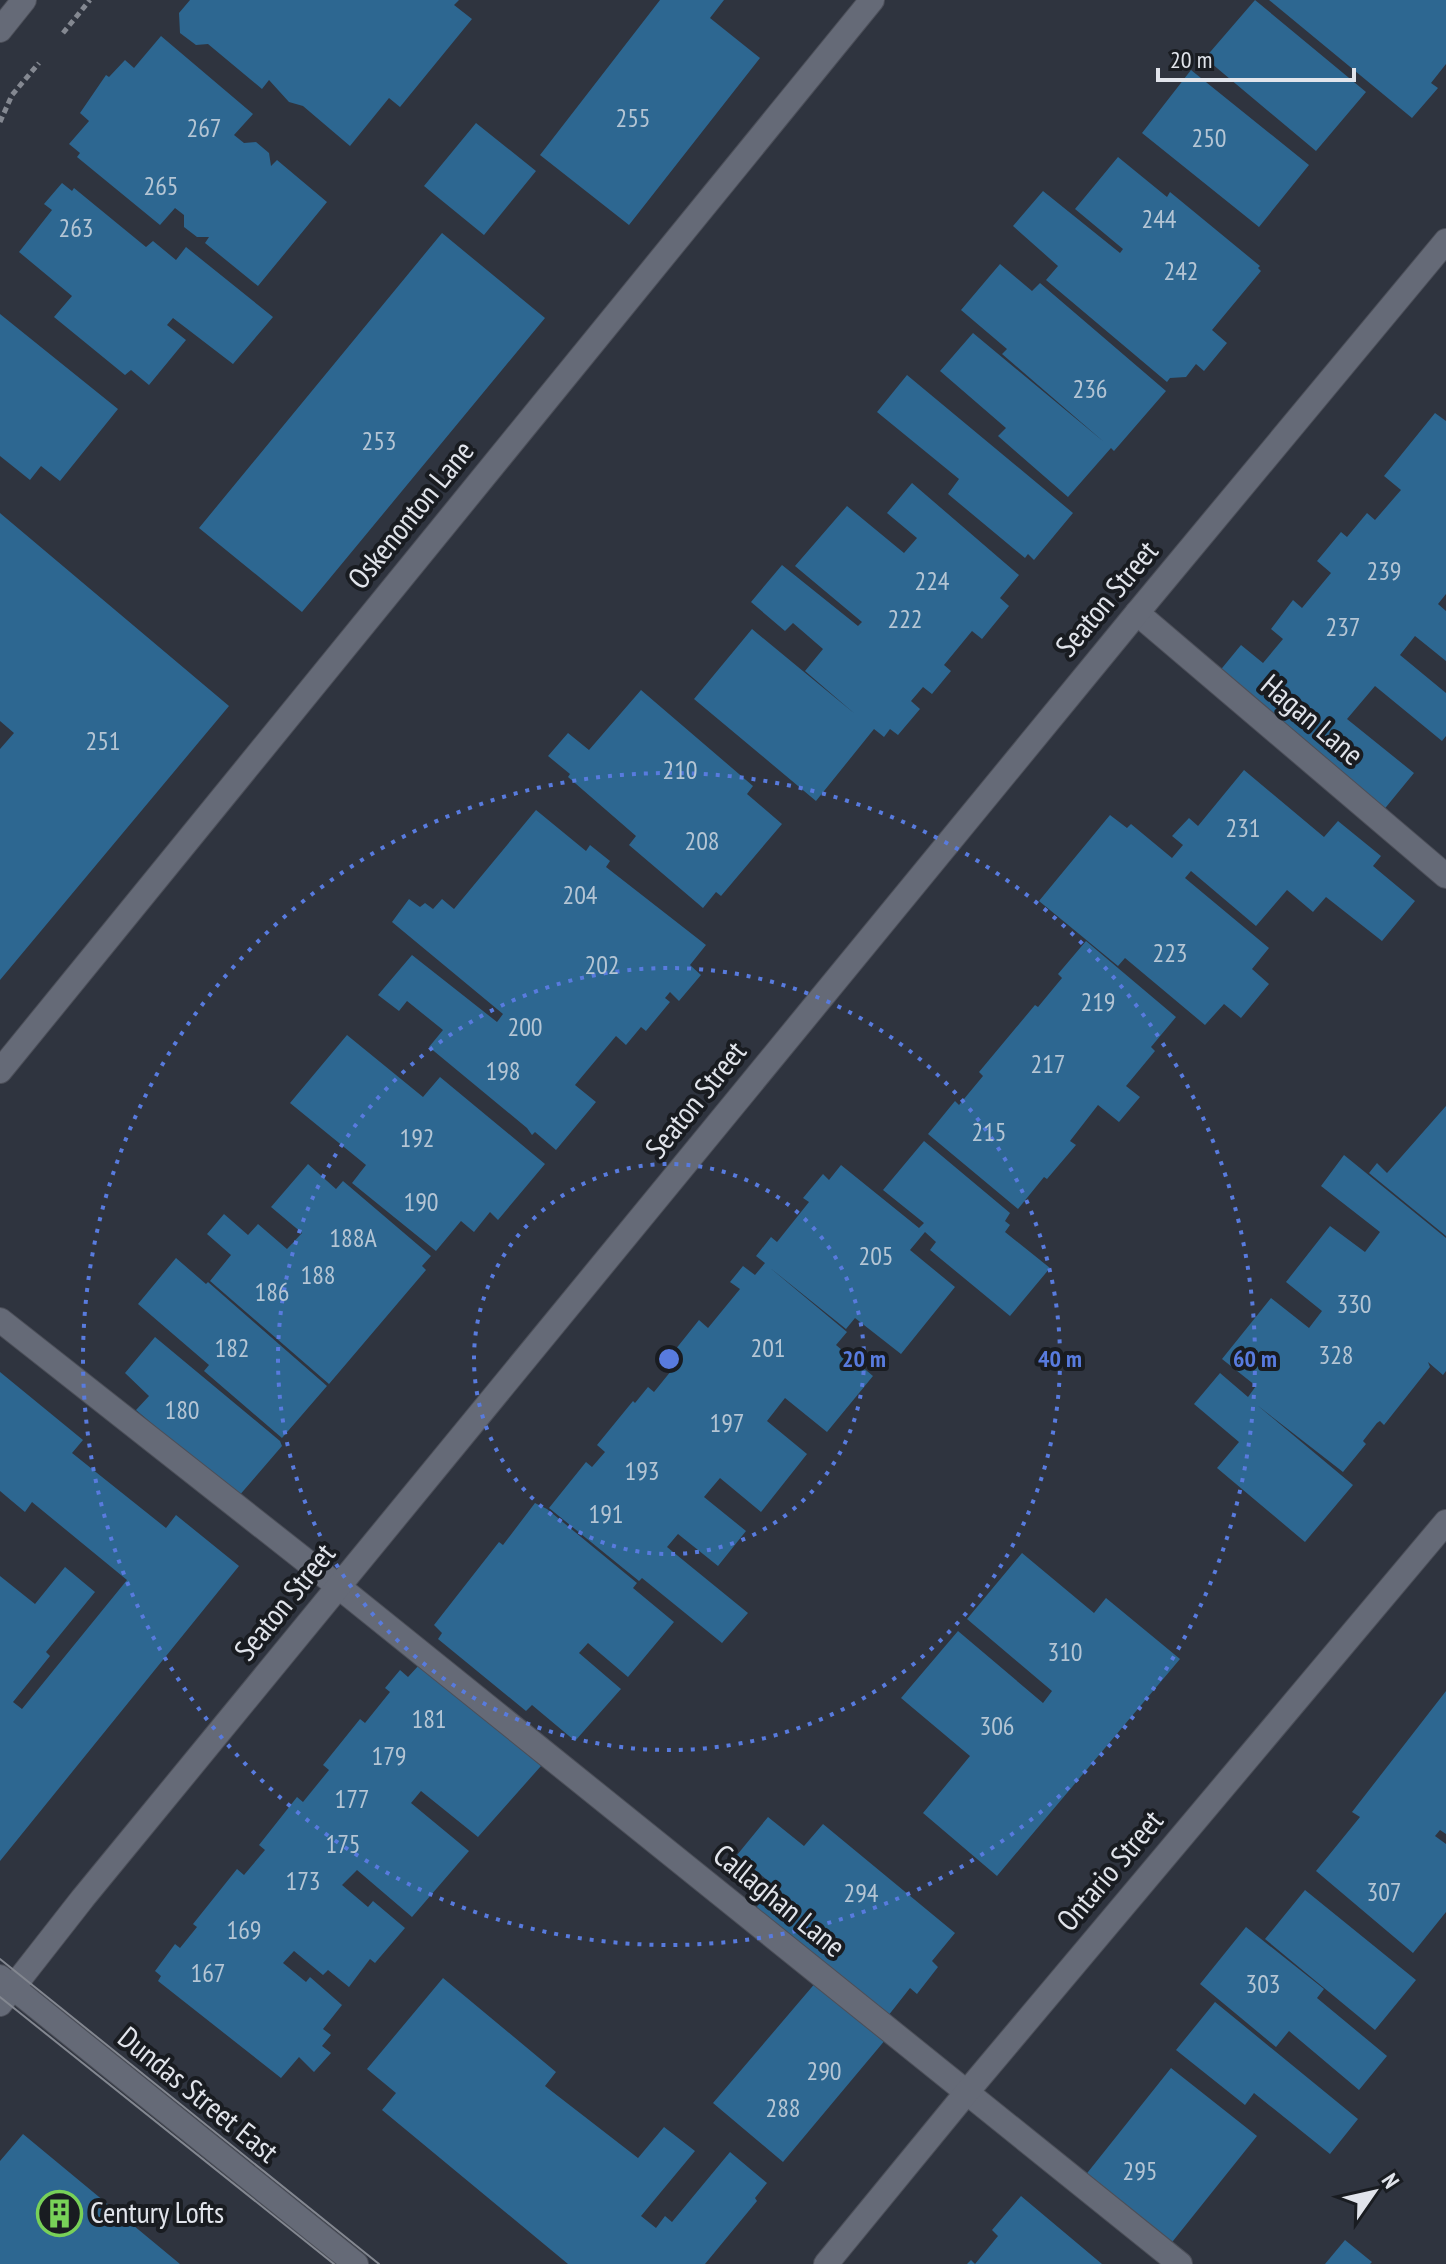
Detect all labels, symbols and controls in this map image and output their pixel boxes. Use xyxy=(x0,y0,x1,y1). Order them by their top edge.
scale bar xyxy=(1158,32,1354,82)
text: 20 m xyxy=(1170,44,1212,75)
house number: 255 xyxy=(615,101,651,134)
house number: 267 xyxy=(186,111,222,144)
house number: 250 xyxy=(1191,121,1227,154)
house number: 265 xyxy=(143,169,179,202)
house number: 244 xyxy=(1141,202,1177,235)
house number: 263 xyxy=(58,211,94,244)
house number: 242 xyxy=(1163,254,1199,287)
house number: 236 xyxy=(1072,372,1108,405)
house number: 253 xyxy=(361,424,397,457)
street label: Oskenonton Lane xyxy=(338,432,482,596)
street label: Seaton Street xyxy=(1046,531,1166,664)
house number: 239 xyxy=(1366,554,1402,587)
house number: 224 xyxy=(914,564,950,597)
house number: 222 xyxy=(887,602,923,635)
house number: 237 xyxy=(1325,610,1361,643)
street label: Hagan Lane xyxy=(1254,665,1372,773)
house number: 251 xyxy=(85,724,121,757)
house number: 210 xyxy=(662,753,698,786)
house number: 231 xyxy=(1225,811,1261,844)
house number: 208 xyxy=(684,824,720,857)
house number: 204 xyxy=(562,878,598,911)
house number: 223 xyxy=(1152,936,1188,969)
house number: 202 xyxy=(584,948,620,981)
house number: 219 xyxy=(1080,985,1116,1018)
house number: 200 xyxy=(507,1010,543,1043)
street label: Seaton Street xyxy=(636,1032,754,1166)
house number: 217 xyxy=(1030,1047,1066,1080)
house number: 198 xyxy=(485,1054,521,1087)
house number: 215 xyxy=(971,1115,1007,1148)
house number: 192 xyxy=(399,1121,435,1154)
house number: 190 xyxy=(403,1185,439,1218)
house number: 188A xyxy=(329,1221,377,1254)
house number: 205 xyxy=(858,1239,894,1272)
house number: 188 xyxy=(300,1258,336,1291)
house number: 186 xyxy=(254,1275,290,1308)
house number: 330 xyxy=(1336,1287,1372,1320)
house number: 182 xyxy=(214,1331,250,1364)
house number: 201 xyxy=(750,1331,786,1364)
house number: 328 xyxy=(1318,1338,1354,1371)
text: 20 m xyxy=(842,1343,886,1374)
text: 40 m xyxy=(1038,1343,1082,1374)
text: 60 m xyxy=(1233,1343,1277,1374)
centre of rings xyxy=(655,1345,683,1373)
house number: 180 xyxy=(164,1393,200,1426)
house number: 197 xyxy=(709,1406,745,1439)
house number: 193 xyxy=(624,1454,660,1487)
house number: 191 xyxy=(588,1497,624,1530)
street label: Seaton Street xyxy=(225,1534,343,1668)
house number: 310 xyxy=(1047,1635,1083,1668)
house number: 181 xyxy=(411,1702,447,1735)
house number: 306 xyxy=(979,1709,1015,1742)
house number: 179 xyxy=(371,1739,407,1772)
house number: 177 xyxy=(334,1782,370,1815)
street label: Ontario Street xyxy=(1047,1801,1171,1939)
house number: 175 xyxy=(325,1827,361,1860)
street label: Callaghan Lane xyxy=(706,1835,854,1965)
house number: 173 xyxy=(285,1864,321,1897)
house number: 307 xyxy=(1366,1875,1402,1908)
house number: 294 xyxy=(843,1876,879,1909)
house number: 169 xyxy=(226,1913,262,1946)
house number: 167 xyxy=(190,1956,226,1989)
house number: 303 xyxy=(1245,1967,1281,2000)
street label: Dundas Street East xyxy=(111,2017,288,2171)
house number: 290 xyxy=(806,2054,842,2087)
house number: 288 xyxy=(765,2091,801,2124)
north arrow xyxy=(1334,2152,1414,2232)
house number: 295 xyxy=(1122,2154,1158,2187)
text: N xyxy=(1376,2168,1406,2194)
building icon: Century Lofts xyxy=(35,2189,83,2237)
place label: Century Lofts xyxy=(90,2192,224,2231)

